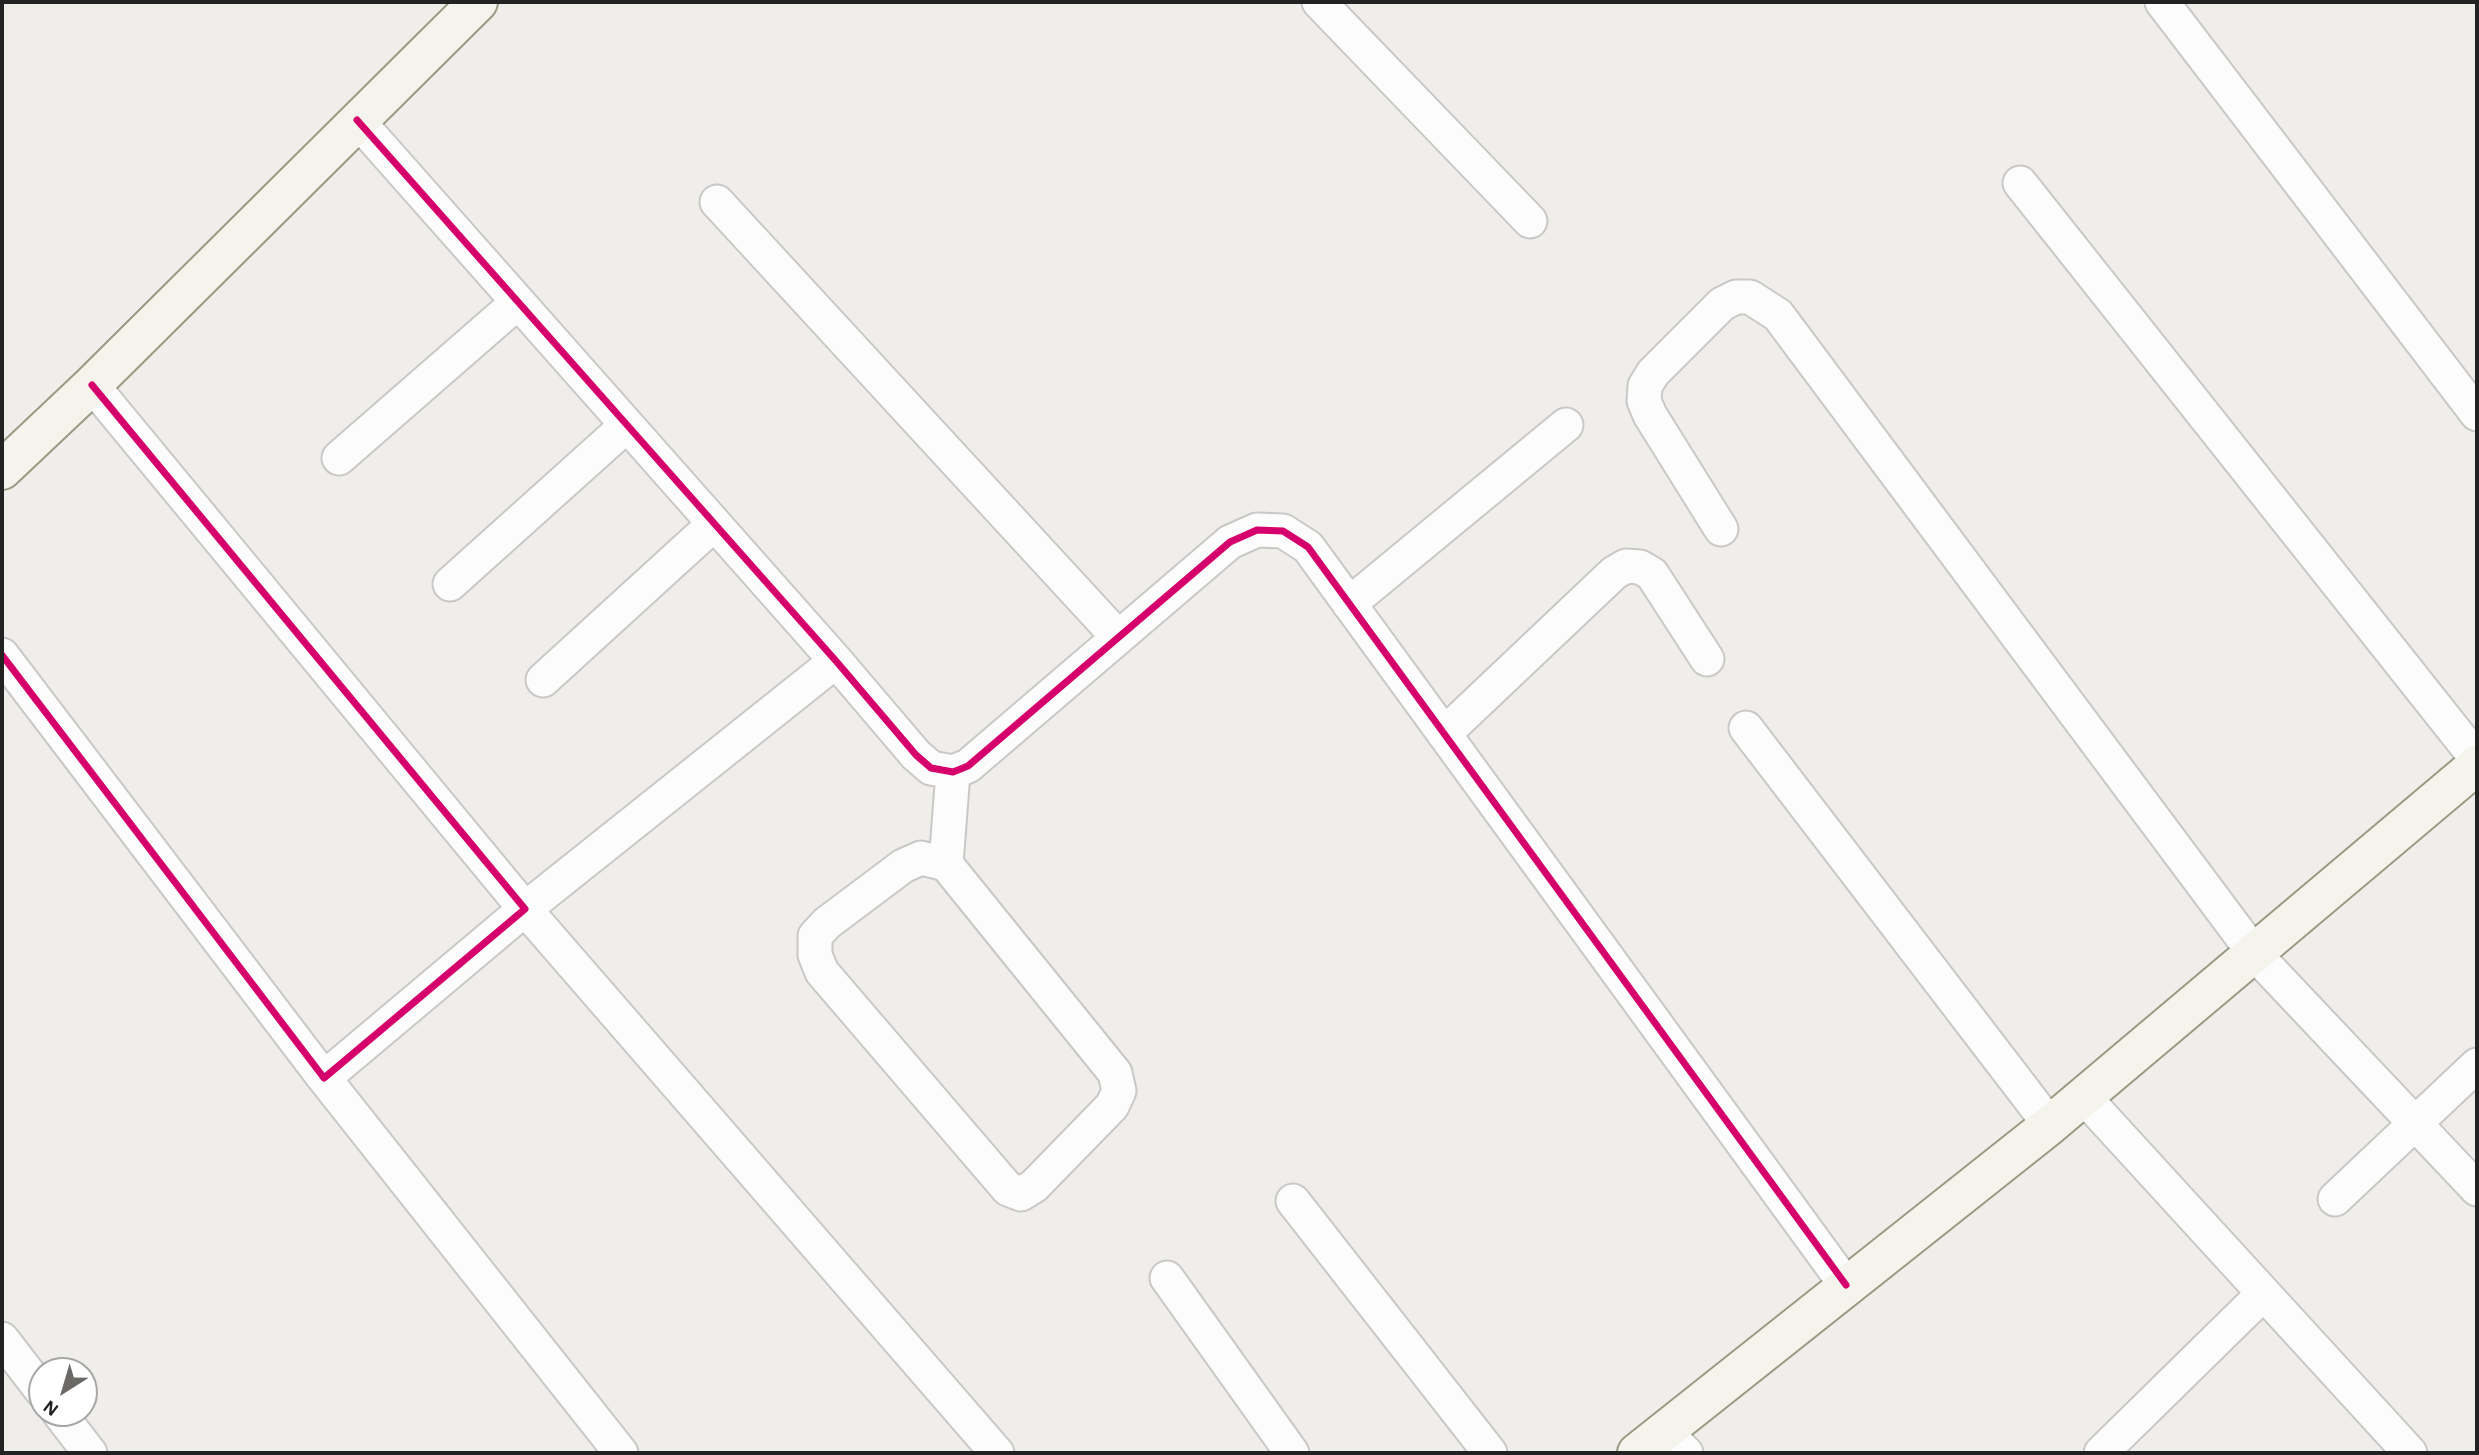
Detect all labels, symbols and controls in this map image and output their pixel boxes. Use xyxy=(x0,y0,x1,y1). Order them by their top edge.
north arrow xyxy=(28,1357,98,1427)
text: N xyxy=(40,1396,62,1419)

